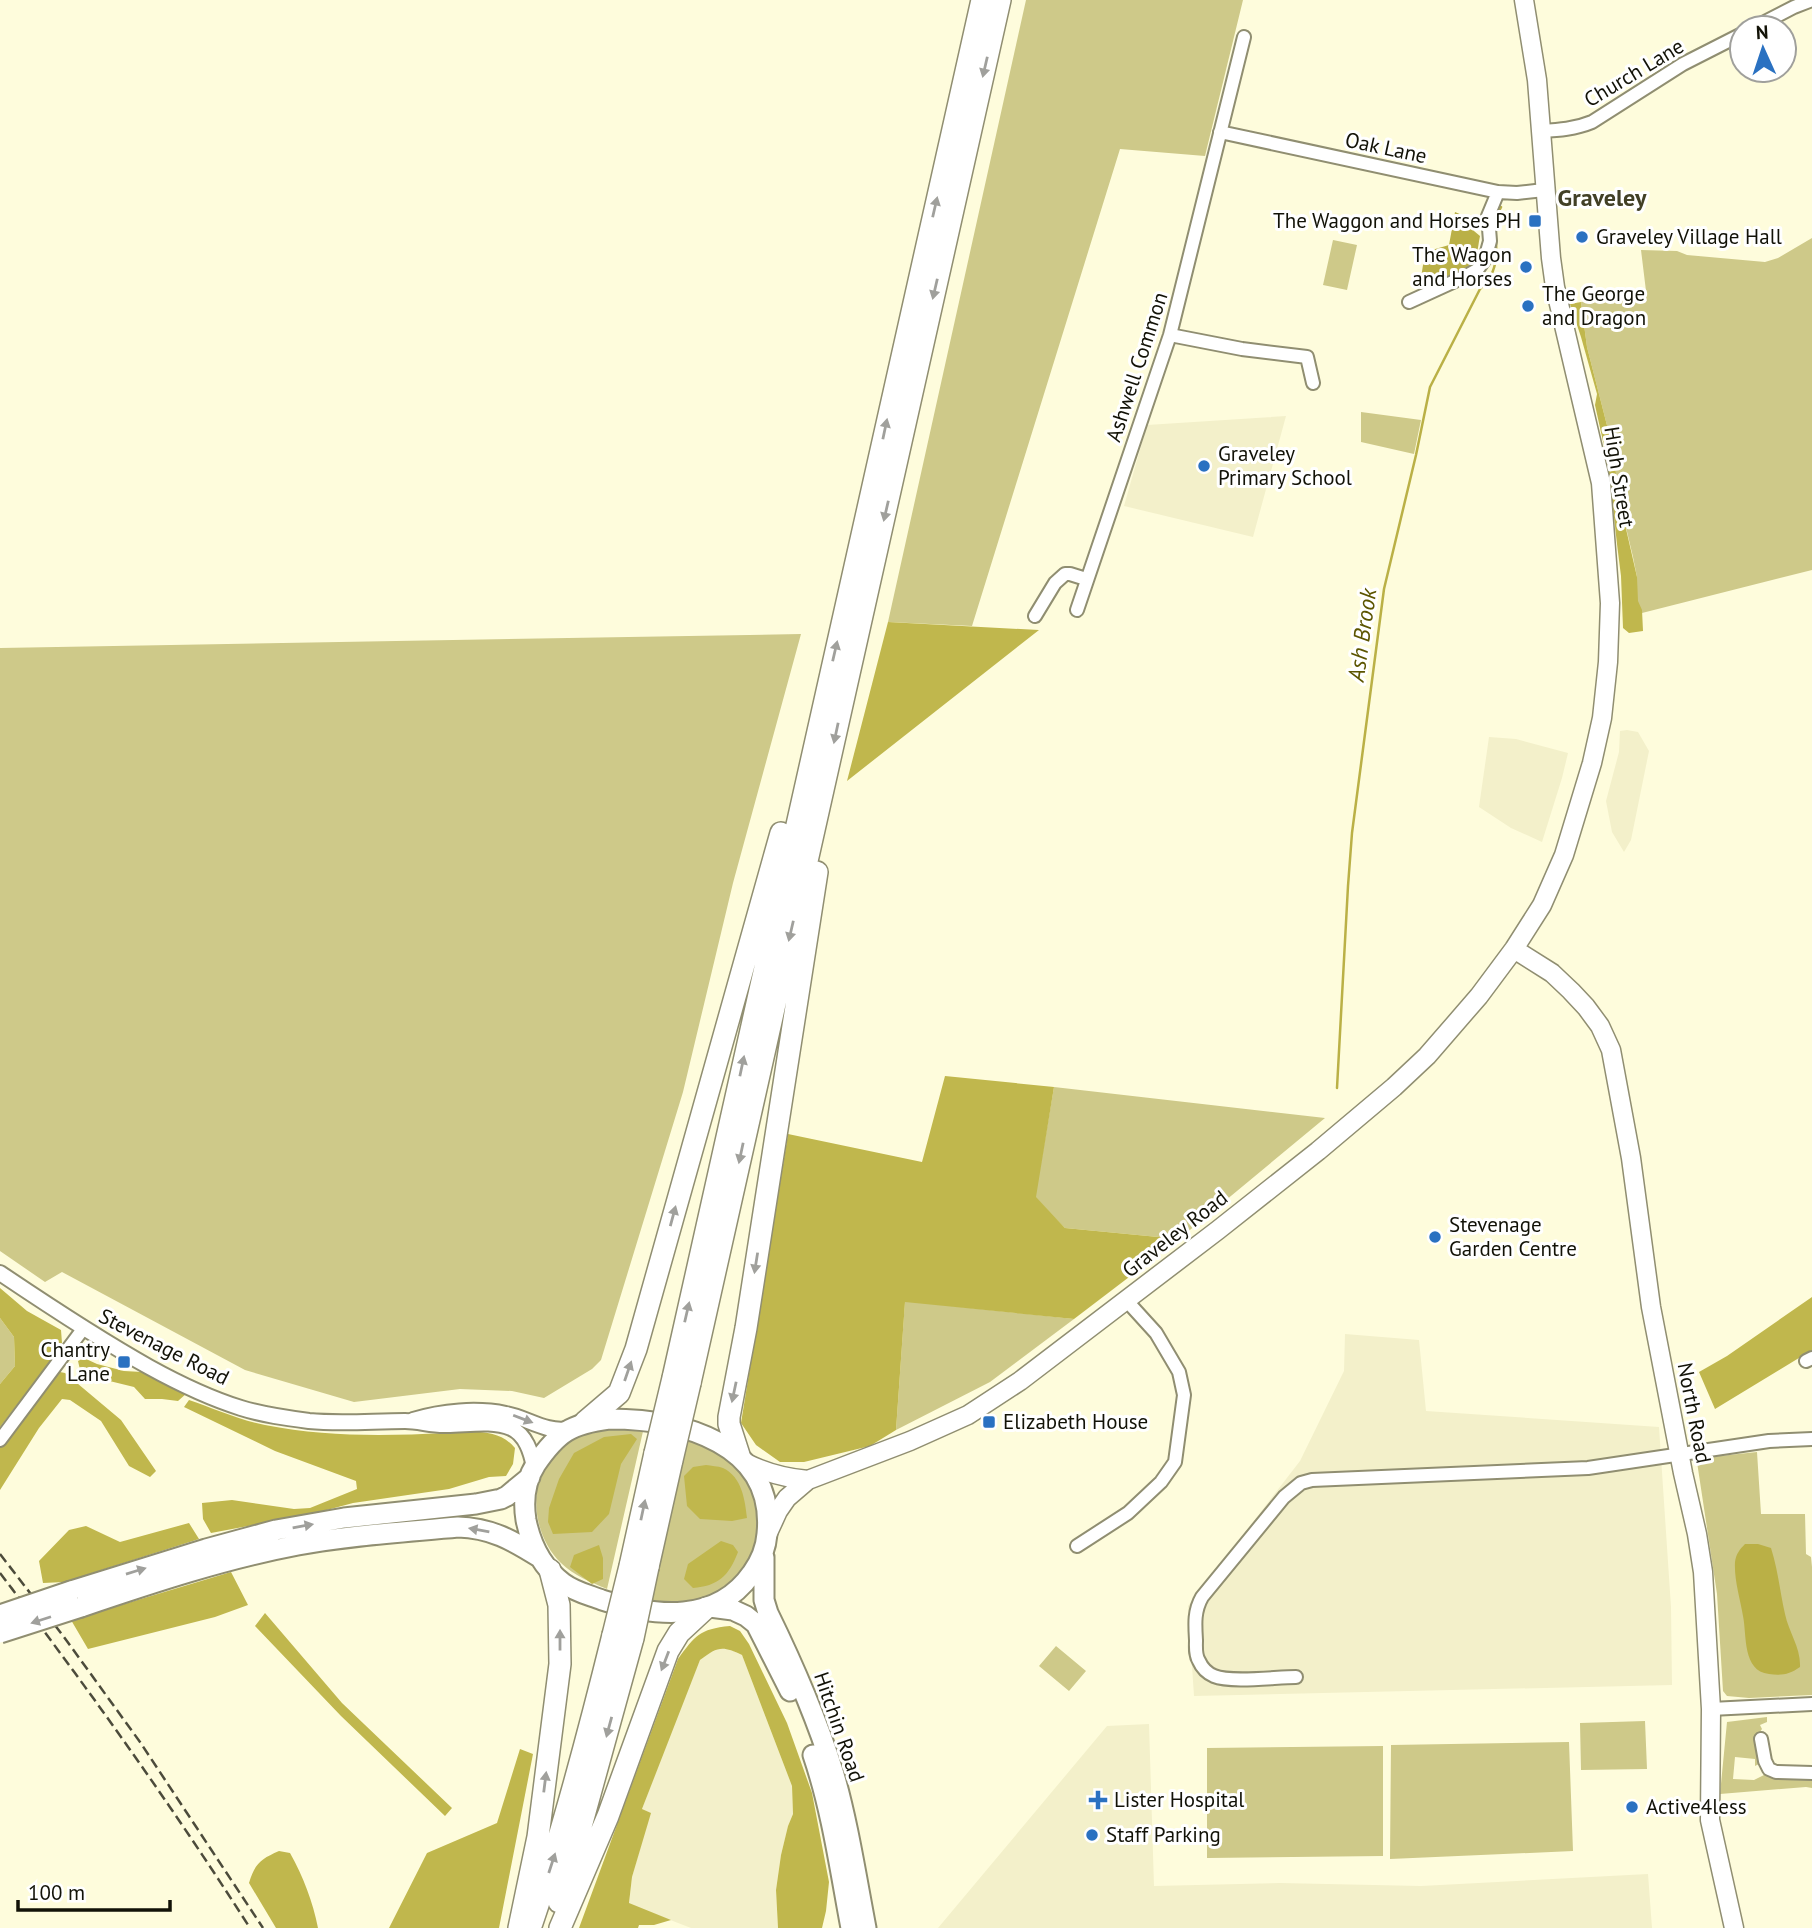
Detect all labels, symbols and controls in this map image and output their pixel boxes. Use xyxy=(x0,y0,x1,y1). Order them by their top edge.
north arrow xyxy=(1728,14,1798,84)
text: N xyxy=(1755,20,1769,44)
street label: Church Lane xyxy=(1579,32,1688,113)
one-way arrow xyxy=(979,56,990,78)
street label: Oak Lane xyxy=(1343,126,1429,169)
district label: Graveley xyxy=(1558,182,1647,213)
one-way arrow xyxy=(930,196,941,218)
place label: The Waggon and Horses PH xyxy=(1273,207,1521,234)
marker: The Waggon and Horses PH xyxy=(1527,213,1543,229)
place label: Graveley Village Hall xyxy=(1596,223,1782,250)
marker: Graveley Village Hall xyxy=(1574,229,1590,245)
place label: The Wagon and Horses xyxy=(1412,241,1512,292)
marker: The Wagon and Horses xyxy=(1518,259,1534,275)
one-way arrow xyxy=(930,278,941,300)
place label: The George and Dragon xyxy=(1542,280,1646,331)
street label: Ashwell Common xyxy=(1100,289,1173,445)
marker: The George and Dragon xyxy=(1520,298,1536,314)
one-way arrow xyxy=(880,418,891,440)
street label: High Street xyxy=(1598,425,1641,529)
place label: Graveley Primary School xyxy=(1218,440,1352,491)
marker: Graveley Primary School xyxy=(1196,458,1212,474)
one-way arrow xyxy=(880,500,891,522)
water label: Ash Brook xyxy=(1340,585,1383,684)
one-way arrow xyxy=(830,640,841,662)
one-way arrow xyxy=(830,722,841,744)
one-way arrow xyxy=(785,921,796,943)
one-way arrow xyxy=(737,1055,748,1077)
one-way arrow xyxy=(735,1142,746,1164)
street label: Graveley Road xyxy=(1117,1184,1233,1283)
one-way arrow xyxy=(669,1205,679,1226)
place label: Stevenage Garden Centre xyxy=(1449,1211,1577,1262)
marker: Stevenage Garden Centre xyxy=(1427,1229,1443,1245)
one-way arrow xyxy=(750,1253,761,1275)
one-way arrow xyxy=(682,1301,693,1323)
street label: Stevenage Road xyxy=(95,1302,234,1391)
place label: Chantry Lane xyxy=(41,1336,110,1387)
marker: Chantry Lane xyxy=(116,1354,132,1370)
street label: North Road xyxy=(1672,1360,1717,1465)
one-way arrow xyxy=(623,1361,634,1382)
one-way arrow xyxy=(729,1381,740,1403)
place label: Elizabeth House xyxy=(1003,1408,1148,1435)
one-way arrow xyxy=(513,1414,534,1425)
marker: Elizabeth House xyxy=(981,1414,997,1430)
one-way arrow xyxy=(637,1499,648,1521)
one-way arrow xyxy=(292,1520,314,1531)
one-way arrow xyxy=(468,1524,490,1535)
one-way arrow xyxy=(126,1565,147,1575)
one-way arrow xyxy=(30,1615,51,1626)
one-way arrow xyxy=(554,1629,566,1651)
one-way arrow xyxy=(659,1651,670,1672)
street label: Hitchin Road xyxy=(808,1668,871,1785)
one-way arrow xyxy=(603,1716,614,1738)
one-way arrow xyxy=(539,1770,550,1792)
place label: Lister Hospital xyxy=(1114,1786,1245,1813)
marker: Lister Hospital xyxy=(1088,1790,1108,1810)
place label: Active4less xyxy=(1646,1793,1747,1820)
marker: Active4less xyxy=(1624,1799,1640,1815)
place label: Staff Parking xyxy=(1106,1821,1221,1848)
marker: Staff Parking xyxy=(1084,1827,1100,1843)
one-way arrow xyxy=(547,1853,558,1874)
scale bar xyxy=(18,1868,170,1912)
text: 100 m xyxy=(28,1879,85,1906)

